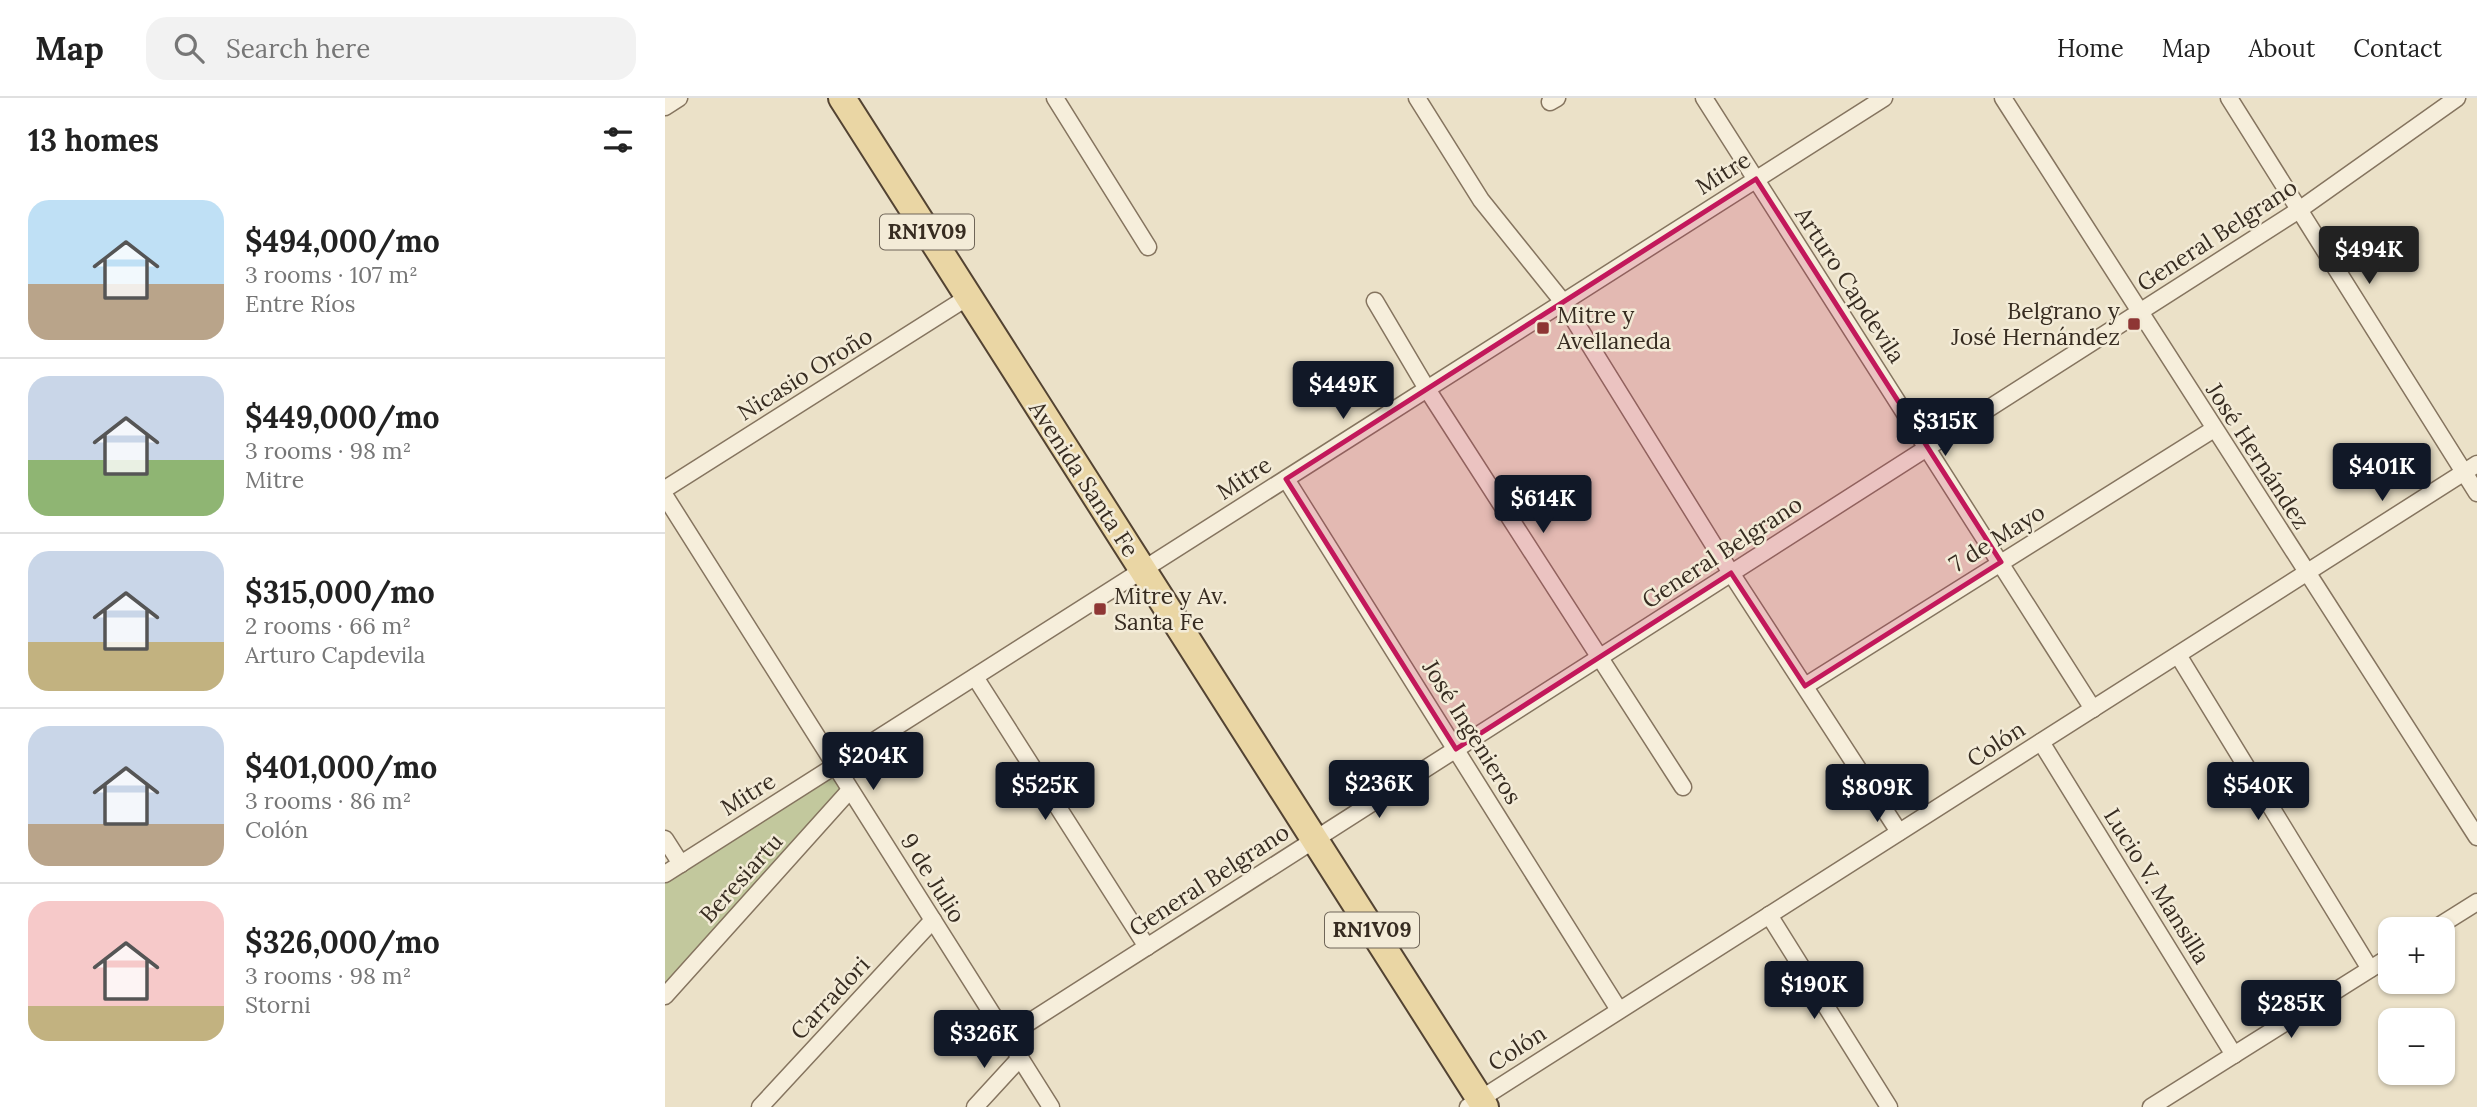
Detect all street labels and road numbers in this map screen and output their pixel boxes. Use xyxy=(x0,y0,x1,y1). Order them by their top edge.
street label: Mitre xyxy=(1690,145,1755,201)
street label: General Belgrano xyxy=(2131,172,2302,297)
street label: Arturo Capdevila xyxy=(1789,200,1912,368)
road number: RN1V09 xyxy=(880,214,974,250)
street label: Nicasio Oroño xyxy=(732,321,878,427)
street label: José Hernández xyxy=(2200,376,2317,534)
street label: Avenida Santa Fe xyxy=(1023,394,1146,562)
street label: Mitre xyxy=(1211,449,1276,506)
street label: General Belgrano xyxy=(1636,489,1807,614)
street label: 7 de Mayo xyxy=(1944,497,2050,578)
street label: José Ingenieros xyxy=(1416,653,1528,809)
street label: Colón xyxy=(1961,714,2030,773)
street label: Mitre xyxy=(715,766,780,822)
street label: Lucio V. Mansilla xyxy=(2098,803,2217,969)
street label: General Belgrano xyxy=(1123,817,1294,942)
street label: Beresiartu xyxy=(693,827,789,929)
street label: 9 de Julio xyxy=(895,828,972,928)
road number: RN1V09 xyxy=(1325,912,1419,948)
street label: Carradori xyxy=(784,950,875,1045)
street label: Colón xyxy=(1482,1018,1551,1077)

